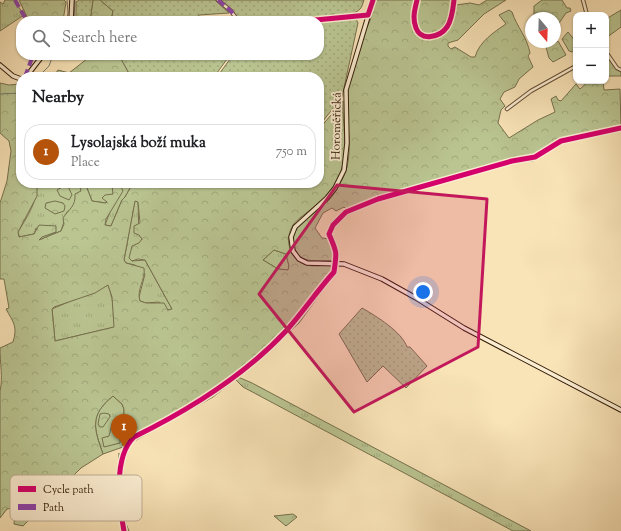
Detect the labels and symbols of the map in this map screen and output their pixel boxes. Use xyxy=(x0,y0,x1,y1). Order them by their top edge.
north arrow xyxy=(525,12,561,48)
street label: Horoměřická xyxy=(327,92,347,160)
your location xyxy=(413,282,433,302)
pin: 1 xyxy=(111,414,137,447)
legend xyxy=(10,475,142,521)
text: Cycle path xyxy=(43,482,94,498)
text: Path xyxy=(43,500,65,516)

